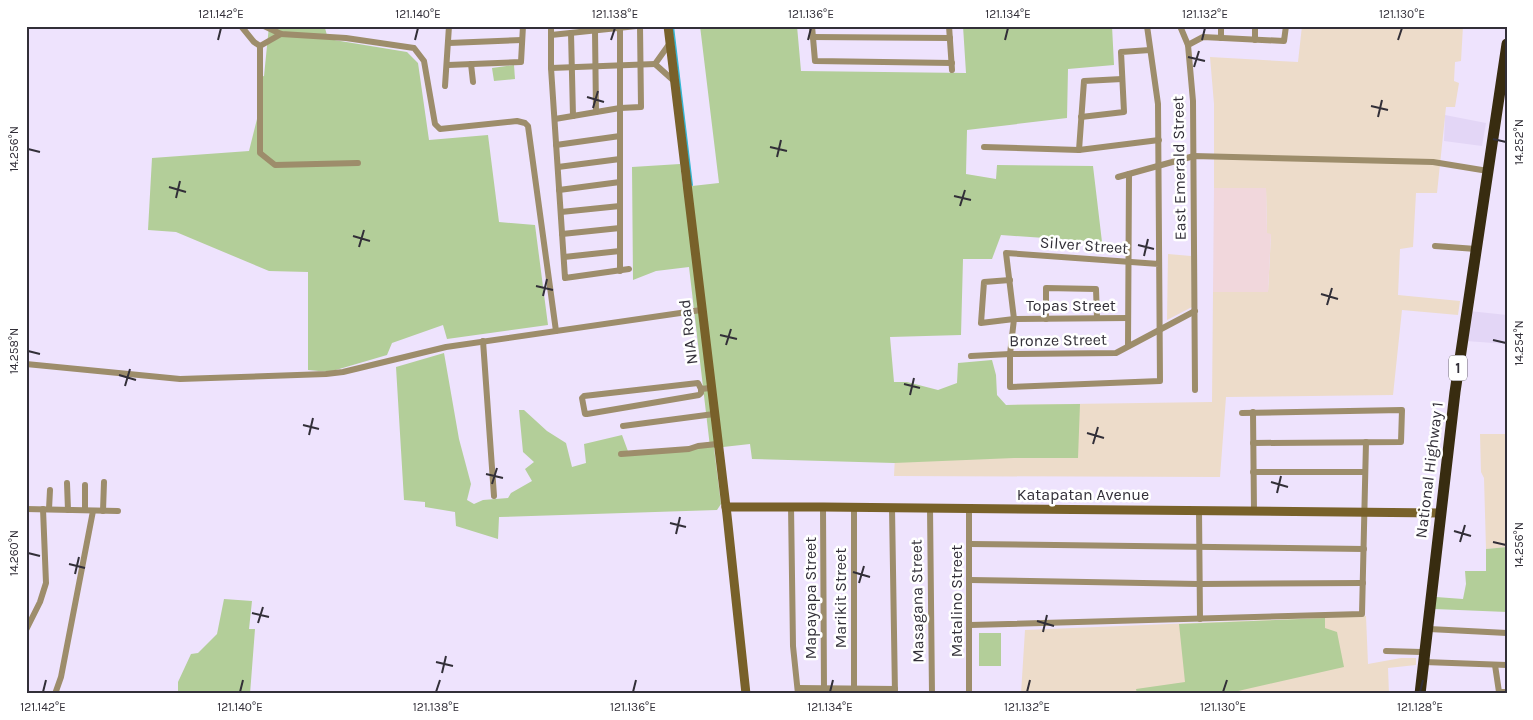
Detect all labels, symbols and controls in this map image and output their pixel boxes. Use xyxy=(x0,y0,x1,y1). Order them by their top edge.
text: 121.142°E xyxy=(198,7,244,21)
text: 121.140°E xyxy=(395,7,441,21)
text: 121.138°E xyxy=(592,7,638,21)
text: 121.136°E xyxy=(788,7,834,21)
text: 121.134°E xyxy=(985,7,1031,21)
text: 121.132°E xyxy=(1182,7,1228,21)
text: 121.130°E xyxy=(1379,7,1425,21)
street label: East Emerald Street xyxy=(1168,96,1190,240)
text: 14.252°N xyxy=(1512,119,1526,165)
text: 14.256°N xyxy=(7,126,21,172)
street label: Silver Street xyxy=(1039,232,1129,258)
street label: Topas Street xyxy=(1026,296,1116,315)
street label: NIA Road xyxy=(675,298,701,366)
text: 14.254°N xyxy=(1512,320,1526,366)
text: 14.258°N xyxy=(7,328,21,374)
street label: Bronze Street xyxy=(1009,330,1107,350)
road number: 1 xyxy=(1449,356,1467,380)
street label: National Highway 1 xyxy=(1411,401,1447,539)
street label: Katapatan Avenue xyxy=(1017,485,1149,504)
text: 14.256°N xyxy=(1512,522,1526,568)
text: 14.260°N xyxy=(7,530,21,576)
street label: Mapayapa Street xyxy=(801,537,820,659)
street label: Masagana Street xyxy=(906,539,928,663)
street label: Matalino Street xyxy=(947,545,966,657)
street label: Marikit Street xyxy=(831,548,850,648)
text: 121.142°E xyxy=(20,700,66,714)
text: 121.140°E xyxy=(217,700,263,714)
text: 121.138°E xyxy=(413,700,459,714)
text: 121.136°E xyxy=(610,700,656,714)
text: 121.134°E xyxy=(807,700,853,714)
text: 121.132°E xyxy=(1004,700,1050,714)
text: 121.130°E xyxy=(1200,700,1246,714)
text: 121.128°E xyxy=(1397,700,1443,714)

